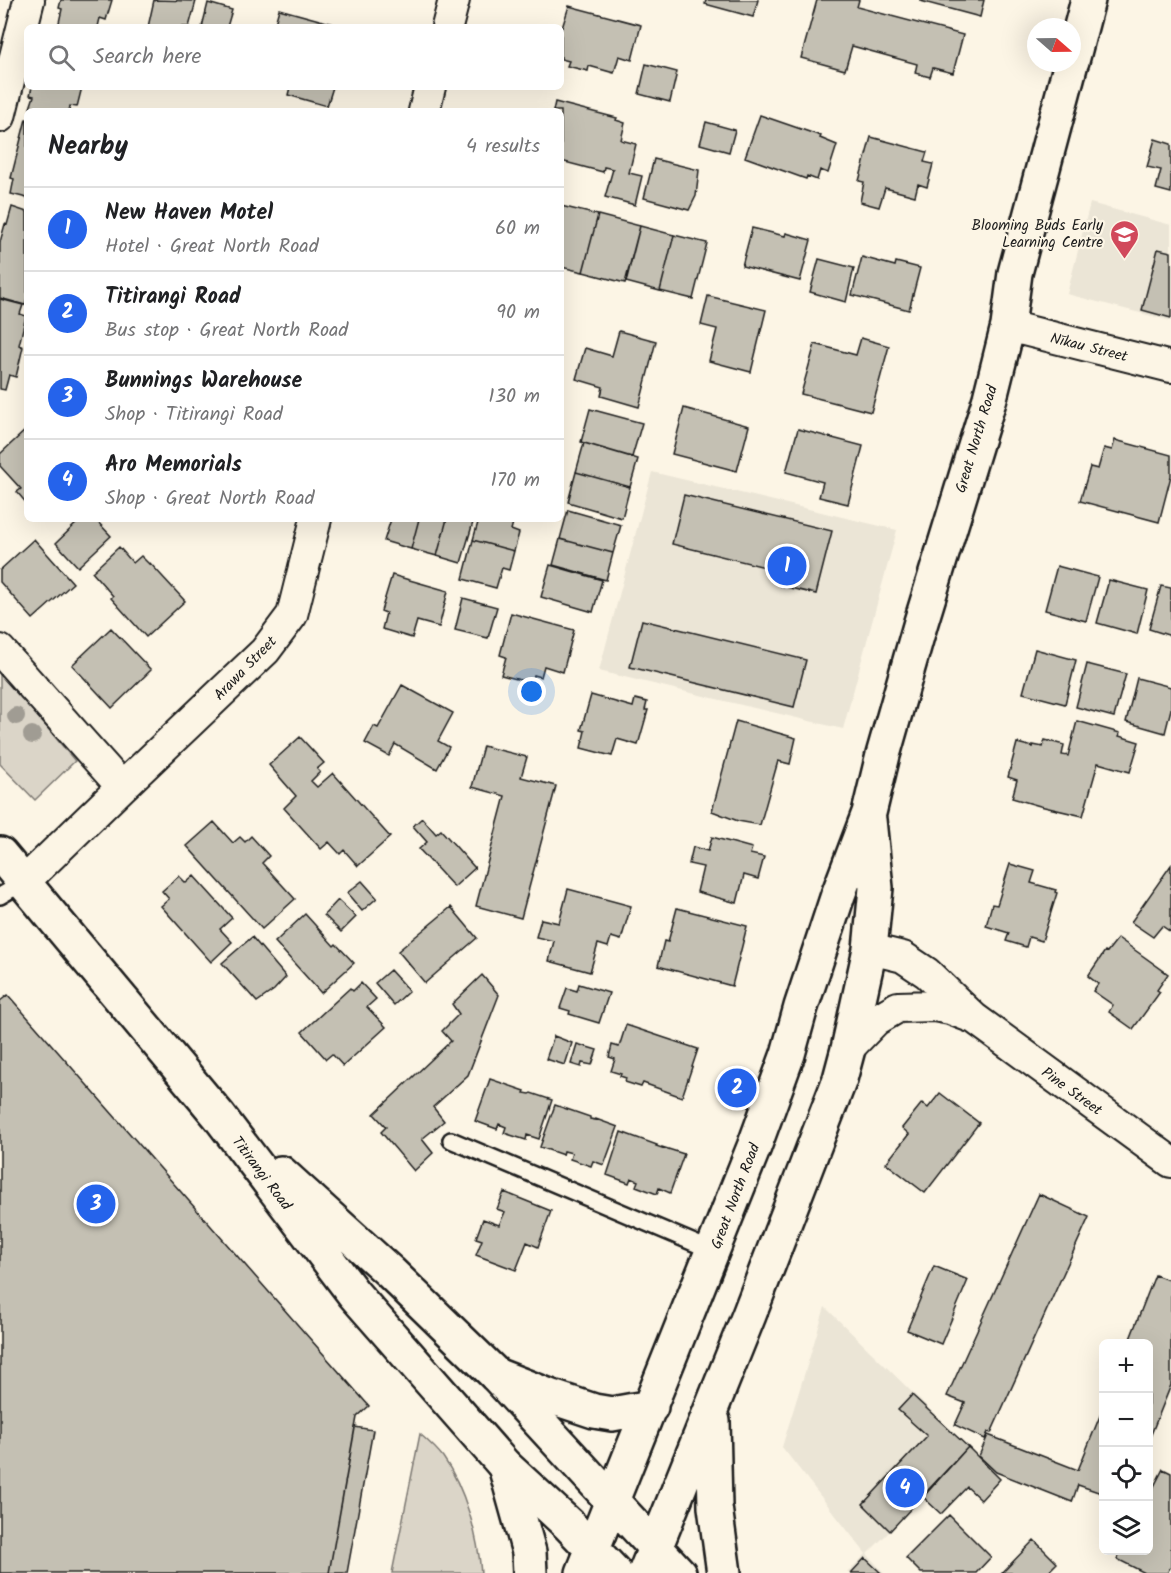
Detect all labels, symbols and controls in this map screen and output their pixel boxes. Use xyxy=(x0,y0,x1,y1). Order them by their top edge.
north arrow xyxy=(1027,18,1081,72)
search box xyxy=(24,24,564,90)
text: Search here xyxy=(93,40,201,75)
icon: search xyxy=(45,41,78,74)
text: Nearby xyxy=(48,126,128,168)
text: 4 results xyxy=(466,131,540,163)
text: New Haven Motel xyxy=(105,196,273,231)
text: 1 xyxy=(64,213,71,245)
text: 60 m xyxy=(495,213,540,245)
place label: Blooming Buds Early Learning Centre xyxy=(971,214,1104,255)
school or university icon: Blooming Buds Early Learning Centre xyxy=(1108,218,1140,260)
text: Hotel · Great North Road xyxy=(105,231,319,263)
text: Titirangi Road xyxy=(105,280,241,315)
text: 2 xyxy=(62,297,73,329)
text: 90 m xyxy=(496,297,540,329)
text: Bus stop · Great North Road xyxy=(105,315,348,347)
street label: Nīkau Street xyxy=(1047,327,1130,369)
text: Bunnings Warehouse xyxy=(105,364,302,399)
text: 3 xyxy=(62,381,73,413)
text: 130 m xyxy=(488,381,540,413)
street label: Great North Road xyxy=(949,382,1005,496)
text: Shop · Titirangi Road xyxy=(105,399,283,431)
text: Aro Memorials xyxy=(105,448,242,483)
text: 4 xyxy=(62,465,73,497)
text: 170 m xyxy=(491,465,540,497)
text: Shop · Great North Road xyxy=(105,483,315,515)
pin: 1 xyxy=(768,544,806,588)
street label: Arawa Street xyxy=(208,631,283,707)
your location xyxy=(517,677,546,706)
street label: Pine Street xyxy=(1036,1061,1107,1122)
pin: 2 xyxy=(718,1066,756,1110)
street label: Titirangi Road xyxy=(225,1131,297,1216)
street label: Great North Road xyxy=(705,1139,767,1253)
pin: 3 xyxy=(76,1182,116,1226)
map controls xyxy=(1099,1339,1153,1555)
button: + xyxy=(1099,1339,1153,1393)
button: − xyxy=(1099,1393,1153,1447)
button: locate xyxy=(1099,1447,1153,1501)
pin: 4 xyxy=(886,1466,924,1510)
button: layers xyxy=(1099,1501,1153,1555)

